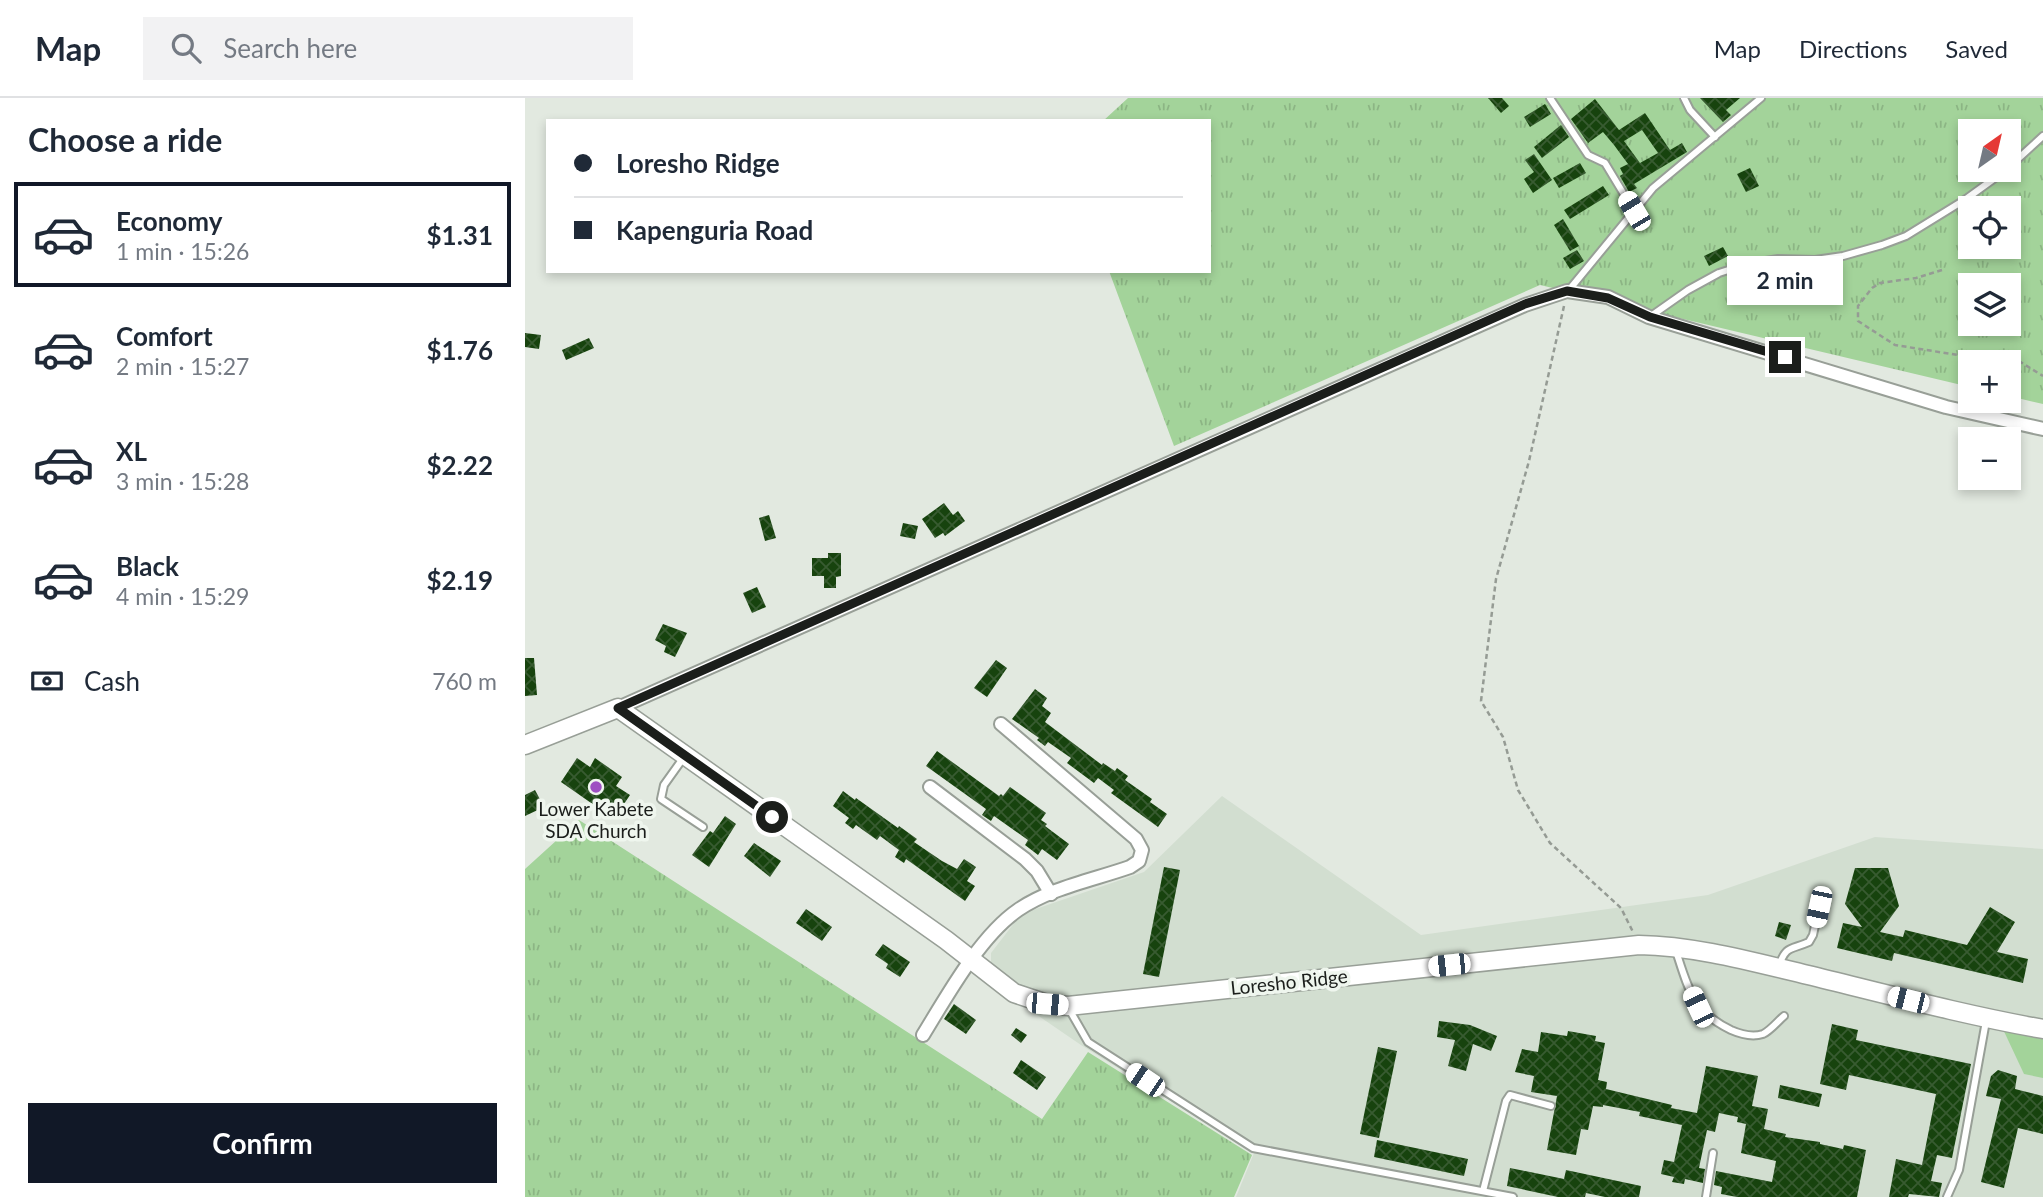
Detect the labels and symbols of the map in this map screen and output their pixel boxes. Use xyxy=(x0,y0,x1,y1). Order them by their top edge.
north arrow xyxy=(1958,119,2021,182)
car xyxy=(1615,188,1654,234)
callout: 2 min xyxy=(1727,256,1843,304)
route end xyxy=(1769,341,1801,373)
marker: Lower Kabete SDA Church xyxy=(588,779,604,795)
place label: Lower Kabete SDA Church xyxy=(538,797,654,842)
route start xyxy=(756,801,788,833)
car xyxy=(1805,884,1834,930)
car xyxy=(1428,952,1471,978)
street label: Loresho Ridge xyxy=(1229,964,1349,999)
car xyxy=(1680,984,1717,1030)
car xyxy=(1886,985,1931,1015)
car xyxy=(1026,992,1069,1016)
car xyxy=(1122,1060,1169,1100)

